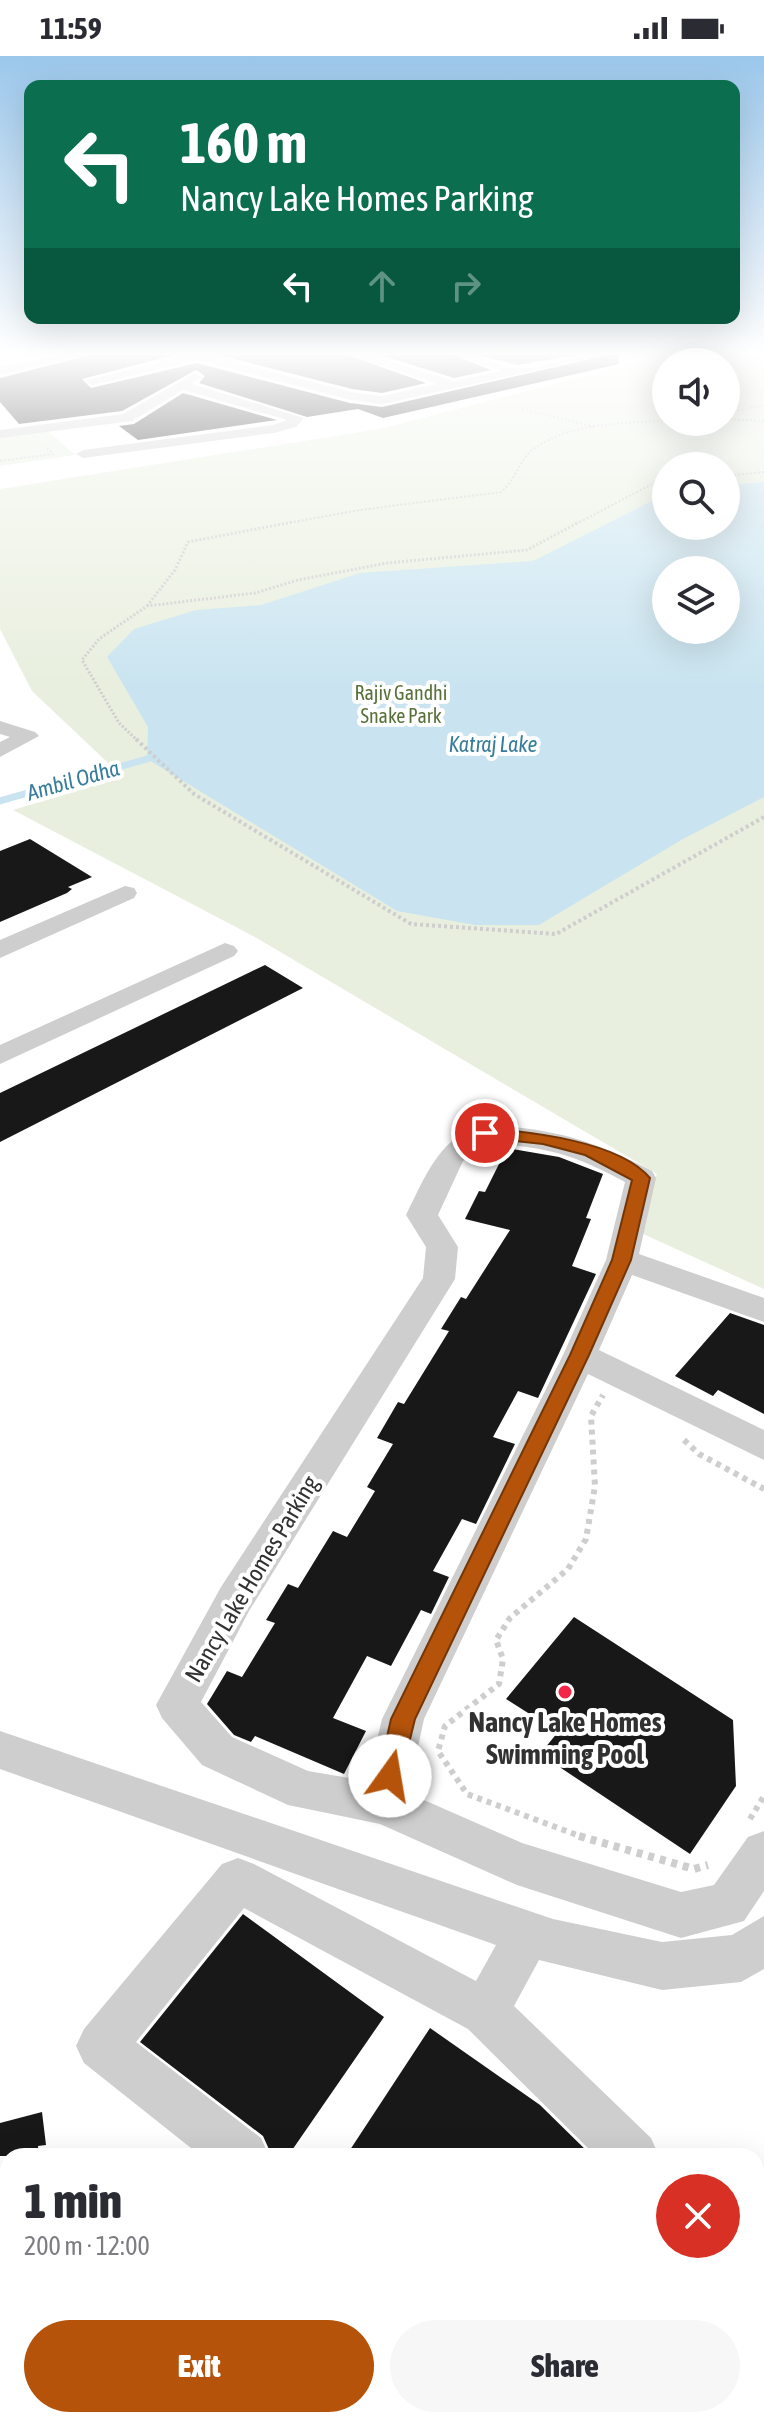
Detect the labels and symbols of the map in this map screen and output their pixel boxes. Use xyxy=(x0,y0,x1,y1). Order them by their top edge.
park label: Rajiv Gandhi Snake Park xyxy=(355,681,447,727)
water label: Katraj Lake xyxy=(448,731,538,757)
water label: Ambil Odha xyxy=(23,754,122,806)
pin xyxy=(451,1099,519,1167)
street label: Nancy Lake Homes Parking xyxy=(179,1470,324,1687)
marker: Nancy Lake Homes Swimming Pool xyxy=(556,1683,574,1701)
place label: Nancy Lake Homes Swimming Pool xyxy=(468,1706,662,1770)
position arrow xyxy=(348,1734,432,1818)

